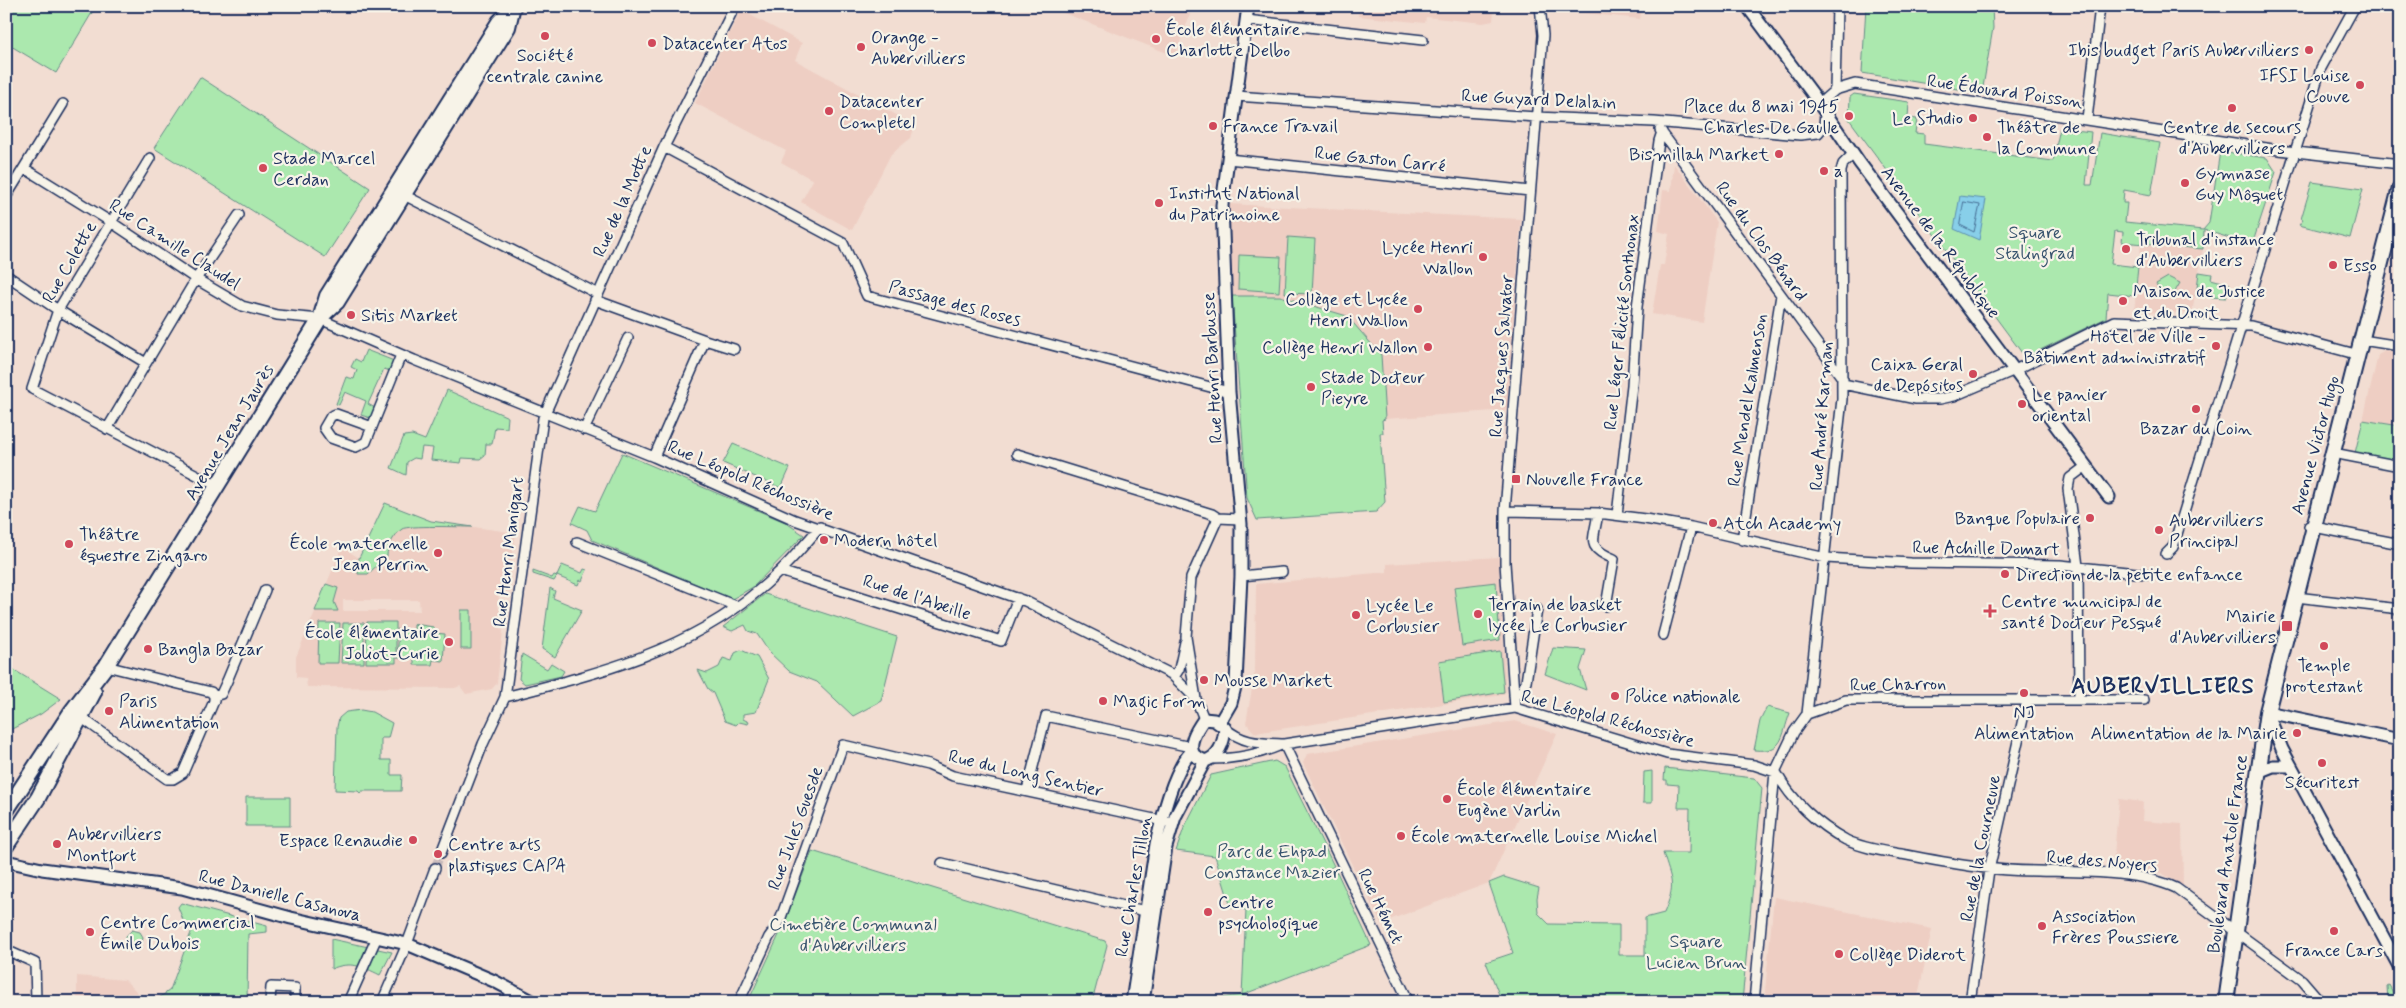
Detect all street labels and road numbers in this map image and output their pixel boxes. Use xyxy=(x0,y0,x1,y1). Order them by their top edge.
street label: Rue Édouard Poisson xyxy=(1925,69,2084,115)
street label: Rue Guyard Delalain xyxy=(1461,84,1617,116)
street label: Rue Gaston Carré xyxy=(1313,141,1447,179)
street label: Rue de la Motte xyxy=(588,142,658,261)
street label: Avenue de la République xyxy=(1875,162,2005,324)
street label: Rue du Clos Bénard xyxy=(1710,177,1813,306)
street label: Rue Camille Claudel xyxy=(104,193,245,296)
street label: Rue Léger Félicité Sonthonax xyxy=(1599,213,1645,431)
street label: Rue Colette xyxy=(37,217,103,308)
street label: Rue Jacques Salvator xyxy=(1484,273,1520,438)
street label: Passage des Roses xyxy=(886,275,1023,333)
street label: Rue Henri Barbusse xyxy=(1197,292,1229,444)
street label: Rue Mendel Kalmenson xyxy=(1722,312,1774,488)
street label: Rue André Karman xyxy=(1805,341,1839,491)
street label: Avenue Jean Jaurès xyxy=(180,360,280,505)
street label: Avenue Victor Hugo xyxy=(2286,373,2347,518)
street label: Rue Léopold Réchossière xyxy=(664,435,838,527)
street label: Rue Henri Manigart xyxy=(488,476,531,629)
street label: Rue Achille Domart xyxy=(1912,536,2060,562)
street label: Rue de l'Abeille xyxy=(860,569,974,627)
street label: Rue Charron xyxy=(1850,672,1946,698)
street label: Rue Léopold Réchossière xyxy=(1518,684,1697,754)
street label: Rue du Long Sentier xyxy=(946,744,1106,804)
street label: Boulevard Anatole France xyxy=(2202,753,2254,955)
street label: Rue Jules Guesde xyxy=(762,763,830,894)
street label: Rue de la Courneuve xyxy=(1955,773,2007,924)
street label: Rue Charles Tillon xyxy=(1110,813,1158,959)
street label: Rue des Noyers xyxy=(2046,845,2158,879)
street label: Rue Danielle Casanova xyxy=(196,864,363,928)
street label: Rue Hémet xyxy=(1352,865,1409,948)

